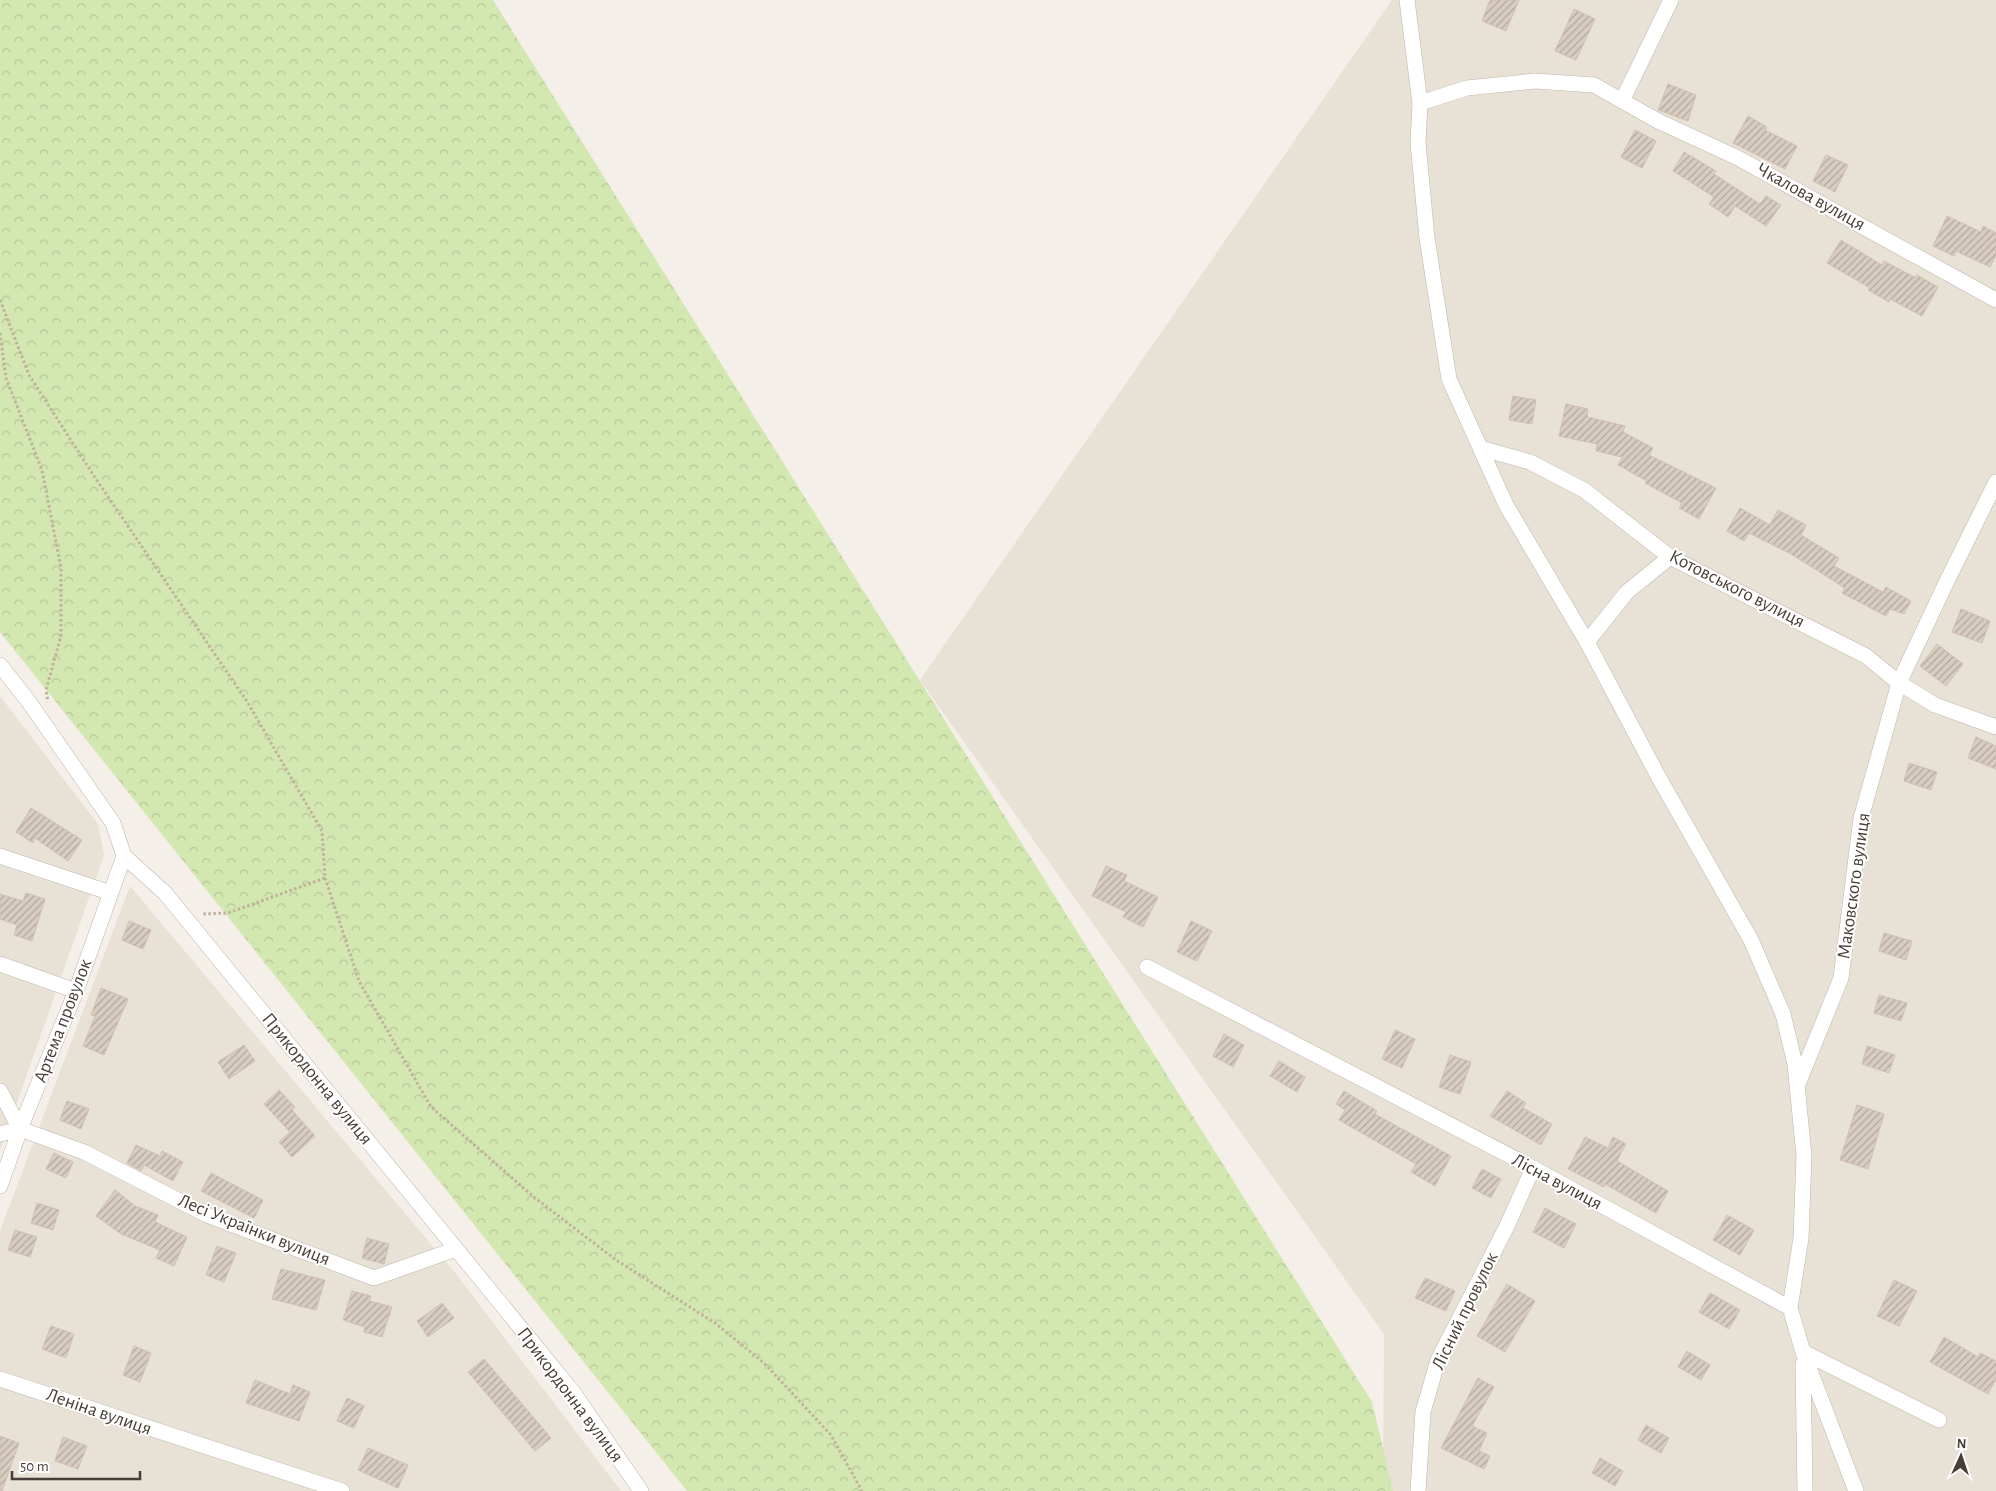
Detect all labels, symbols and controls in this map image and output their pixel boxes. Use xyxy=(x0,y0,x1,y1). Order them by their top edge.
street label: Чкалова вулиця xyxy=(1754,159,1868,235)
street label: Котовського вулиця xyxy=(1666,547,1808,631)
street label: Маковского вулиця xyxy=(1834,812,1874,960)
street label: Артема провулок xyxy=(31,956,95,1085)
street label: Прикордонна вулиця xyxy=(258,1009,376,1149)
street label: Лісна вулиця xyxy=(1509,1150,1605,1214)
street label: Лесі Українки вулиця xyxy=(175,1191,333,1269)
street label: Лісний провулок xyxy=(1428,1249,1502,1373)
street label: Прикордонна вулиця xyxy=(513,1324,627,1466)
street label: Леніна вулиця xyxy=(44,1385,154,1439)
north arrow xyxy=(1936,1431,1986,1481)
text: N xyxy=(1956,1437,1967,1451)
scale bar xyxy=(12,1448,140,1480)
text: 50 m xyxy=(20,1459,49,1474)

